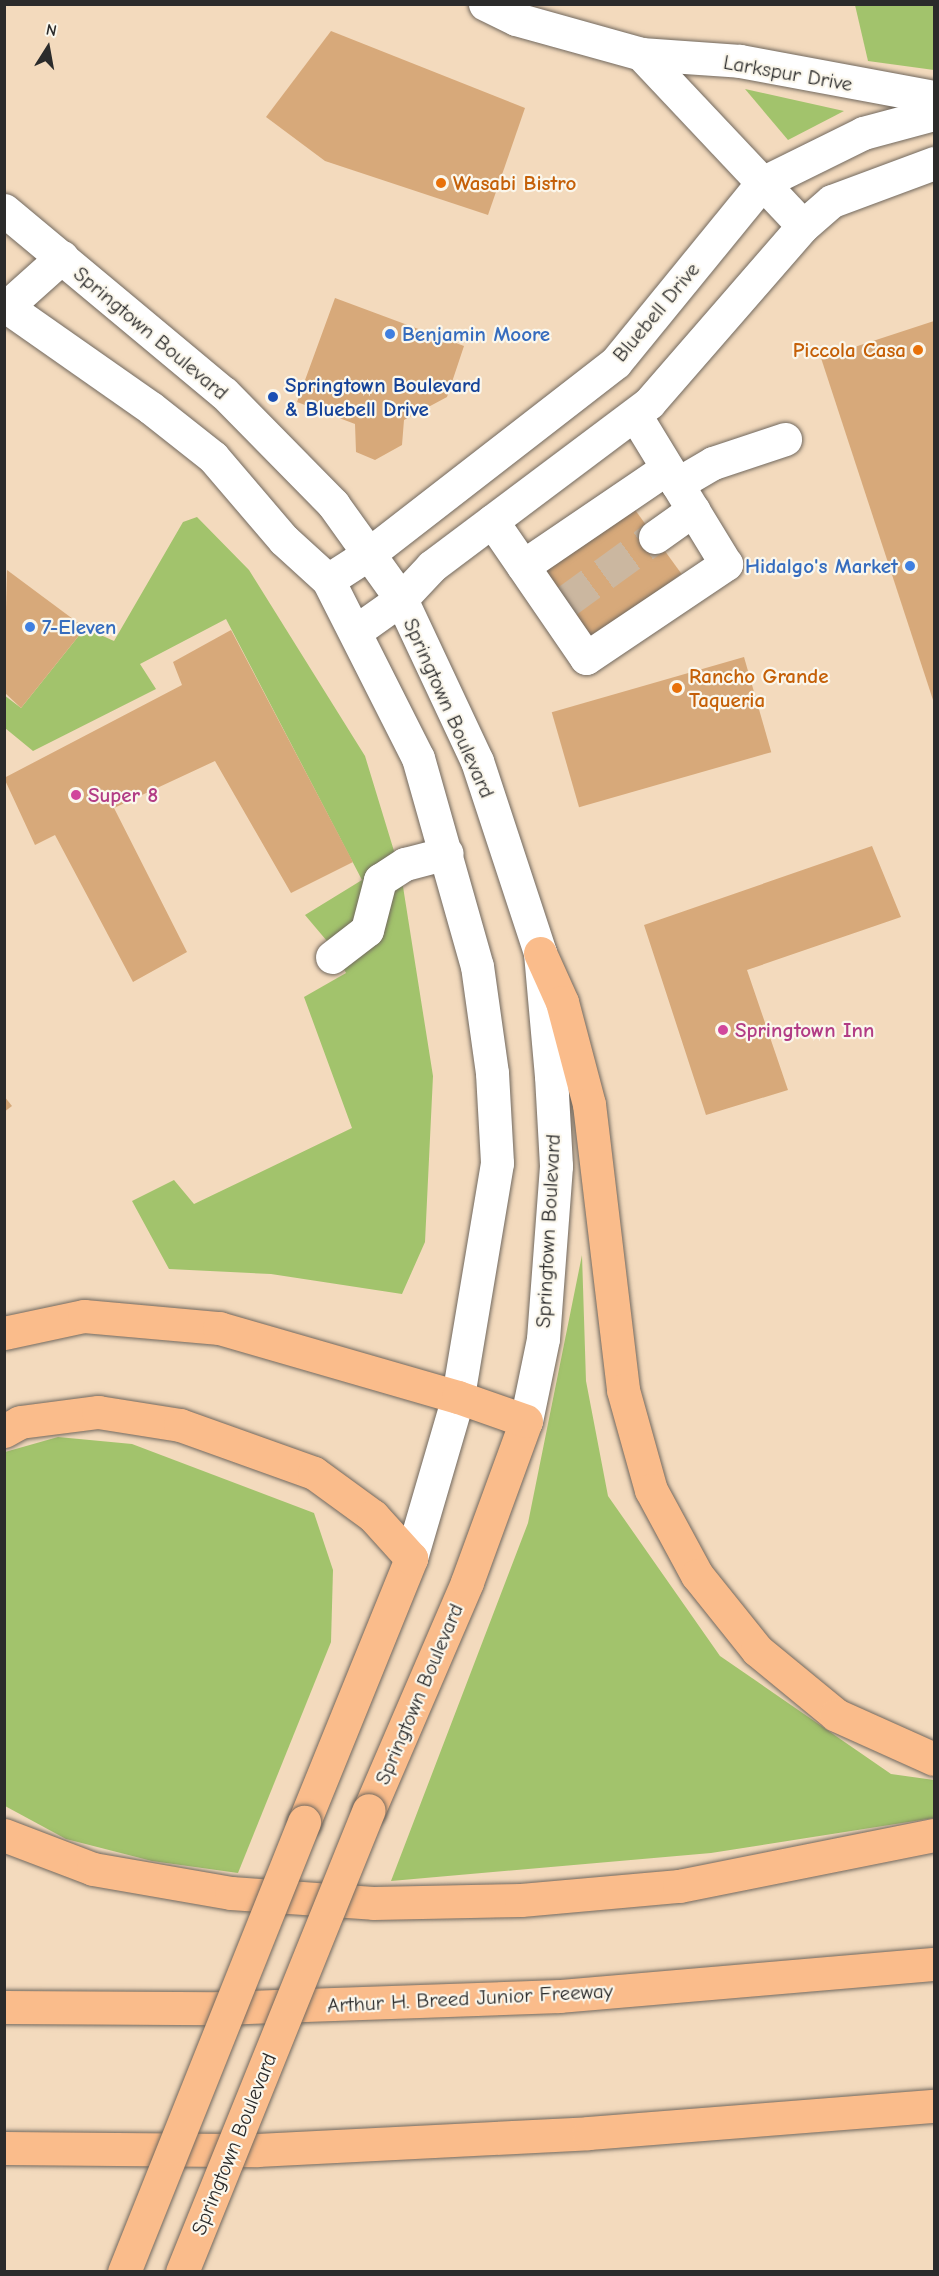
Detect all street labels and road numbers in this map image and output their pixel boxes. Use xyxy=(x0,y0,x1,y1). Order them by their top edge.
street label: Larkspur Drive xyxy=(721,49,855,97)
street label: Bluebell Drive xyxy=(607,257,705,367)
street label: Springtown Boulevard xyxy=(69,261,233,405)
street label: Springtown Boulevard xyxy=(398,614,500,802)
street label: Springtown Boulevard xyxy=(530,1133,566,1329)
street label: Springtown Boulevard xyxy=(369,1600,469,1788)
street label: Arthur H. Breed Junior Freeway xyxy=(326,1978,614,2018)
street label: Springtown Boulevard xyxy=(186,2049,282,2239)

